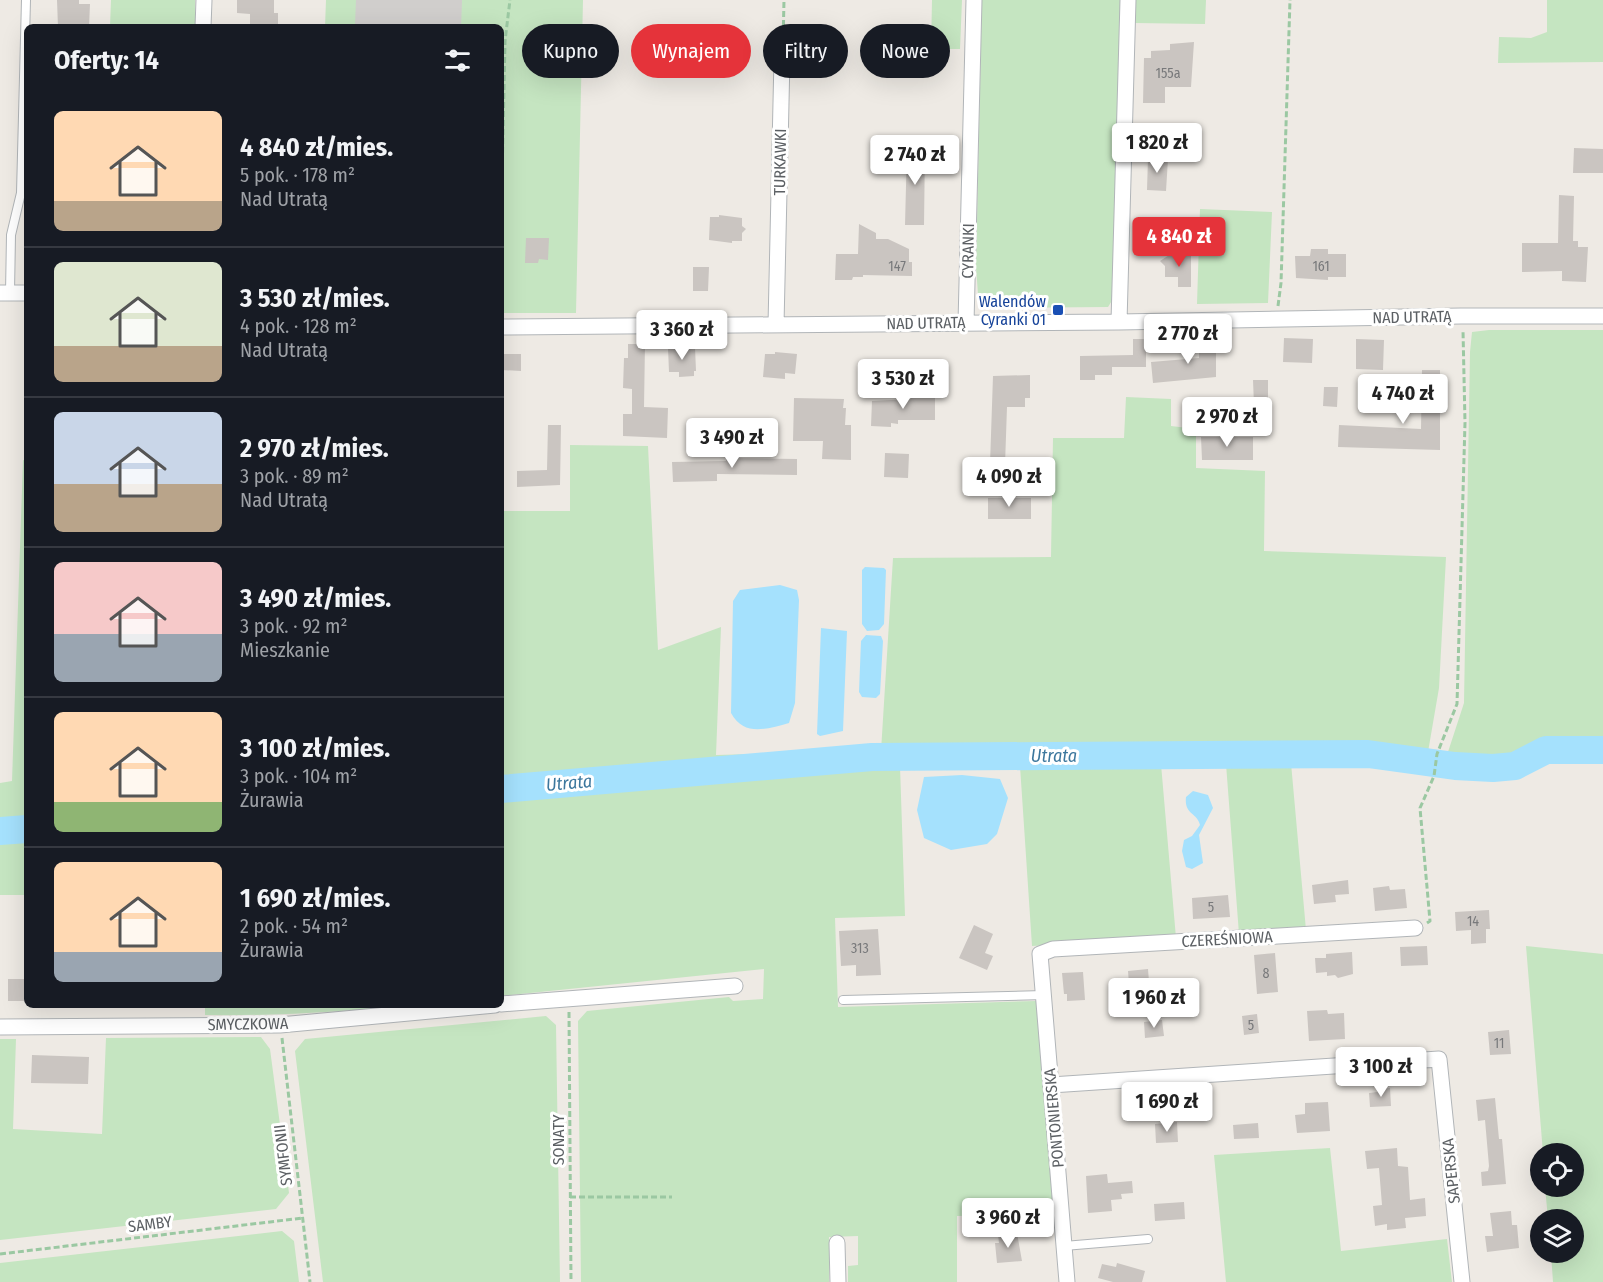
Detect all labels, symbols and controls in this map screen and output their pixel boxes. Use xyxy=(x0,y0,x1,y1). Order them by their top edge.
chip: Kupno xyxy=(522,24,619,78)
chip: Wynajem xyxy=(631,24,751,78)
chip: Filtry xyxy=(763,24,848,78)
chip: Nowe xyxy=(860,24,950,78)
icon: filters xyxy=(441,44,474,77)
text: Oferty: 14 xyxy=(54,45,159,76)
house number: 155a xyxy=(1155,65,1181,82)
pin: 1 820 zł xyxy=(1095,123,1219,174)
street label: TURKAWKI xyxy=(770,128,790,196)
text: 1 820 zł xyxy=(1126,130,1188,154)
text: 4 840 zł/mies. xyxy=(240,132,393,163)
icon: home xyxy=(102,135,174,207)
pin: 2 740 zł xyxy=(853,135,977,186)
text: 2 740 zł xyxy=(884,142,946,166)
text: 5 pok. · 178 m² xyxy=(240,163,355,187)
text: Nad Utratą xyxy=(240,187,328,211)
pin: 4 840 zł xyxy=(1117,217,1241,268)
street label: CYRANKI xyxy=(958,223,978,279)
text: 4 840 zł xyxy=(1146,224,1212,248)
house number: 147 xyxy=(888,258,906,275)
house number: 161 xyxy=(1312,258,1330,275)
text: 3 530 zł/mies. xyxy=(240,283,390,314)
icon: home xyxy=(102,286,174,358)
place label: Walendów Cyranki 01 xyxy=(979,292,1047,329)
marker: Walendów Cyranki 01 xyxy=(1051,303,1065,317)
street label: NAD UTRATĄ xyxy=(1372,307,1452,327)
pin: 3 360 zł xyxy=(620,310,744,361)
street label: NAD UTRATĄ xyxy=(886,313,966,333)
text: 4 pok. · 128 m² xyxy=(240,314,357,338)
pin: 2 770 zł xyxy=(1126,314,1250,365)
text: 3 360 zł xyxy=(650,317,714,341)
text: 2 770 zł xyxy=(1158,321,1218,345)
text: Nad Utratą xyxy=(240,338,328,362)
pin: 3 530 zł xyxy=(841,359,965,410)
text: 3 530 zł xyxy=(872,366,934,390)
pin: 4 740 zł xyxy=(1341,374,1465,425)
text: 4 740 zł xyxy=(1372,381,1434,405)
pin: 2 970 zł xyxy=(1165,397,1289,448)
text: 2 970 zł xyxy=(1196,404,1258,428)
pin: 3 490 zł xyxy=(670,418,794,469)
text: 3 490 zł xyxy=(700,425,764,449)
text: 2 970 zł/mies. xyxy=(240,433,389,464)
icon: home xyxy=(102,436,174,508)
pin: 4 090 zł xyxy=(947,457,1071,508)
text: 3 pok. · 89 m² xyxy=(240,464,349,488)
text: 4 090 zł xyxy=(976,464,1042,488)
text: Nad Utratą xyxy=(240,488,328,512)
text: 3 490 zł/mies. xyxy=(240,583,391,614)
icon: home xyxy=(102,586,174,658)
text: 3 pok. · 92 m² xyxy=(240,614,348,638)
text: Mieszkanie xyxy=(240,638,330,662)
text: 3 100 zł/mies. xyxy=(240,733,390,764)
icon: home xyxy=(102,736,174,808)
water label: Utrata xyxy=(1031,745,1077,767)
text: 3 pok. · 104 m² xyxy=(240,764,357,788)
water label: Utrata xyxy=(545,770,593,796)
text: Żurawia xyxy=(240,788,304,812)
text: 1 690 zł/mies. xyxy=(240,883,390,914)
icon: home xyxy=(102,886,174,958)
house number: 5 xyxy=(1208,899,1214,916)
house number: 14 xyxy=(1467,913,1479,930)
text: 2 pok. · 54 m² xyxy=(240,914,348,938)
street label: CZEREŚNIOWA xyxy=(1181,927,1274,951)
text: Żurawia xyxy=(240,938,304,962)
house number: 313 xyxy=(851,940,869,957)
house number: 8 xyxy=(1263,965,1270,982)
pin: 1 960 zł xyxy=(1092,978,1216,1029)
text: 1 960 zł xyxy=(1122,985,1186,1009)
street label: SMYCZKOWA xyxy=(208,1014,289,1034)
house number: 5 xyxy=(1248,1017,1254,1034)
house number: 11 xyxy=(1494,1035,1504,1052)
pin: 3 100 zł xyxy=(1319,1047,1443,1098)
text: 3 100 zł xyxy=(1350,1054,1412,1078)
street label: PONTONIERSKA xyxy=(1040,1067,1068,1169)
pin: 1 690 zł xyxy=(1105,1082,1229,1133)
text: 1 690 zł xyxy=(1136,1089,1198,1113)
street label: SONATY xyxy=(549,1115,568,1165)
street label: SYMFONII xyxy=(270,1123,296,1187)
street label: SAPERSKA xyxy=(1438,1137,1464,1205)
map controls xyxy=(1530,1143,1584,1263)
button: locate xyxy=(1530,1143,1584,1197)
pin: 3 960 zł xyxy=(946,1198,1070,1249)
text: 3 960 zł xyxy=(976,1205,1040,1229)
button: layers xyxy=(1530,1209,1584,1263)
street label: SAMBY xyxy=(127,1212,173,1236)

